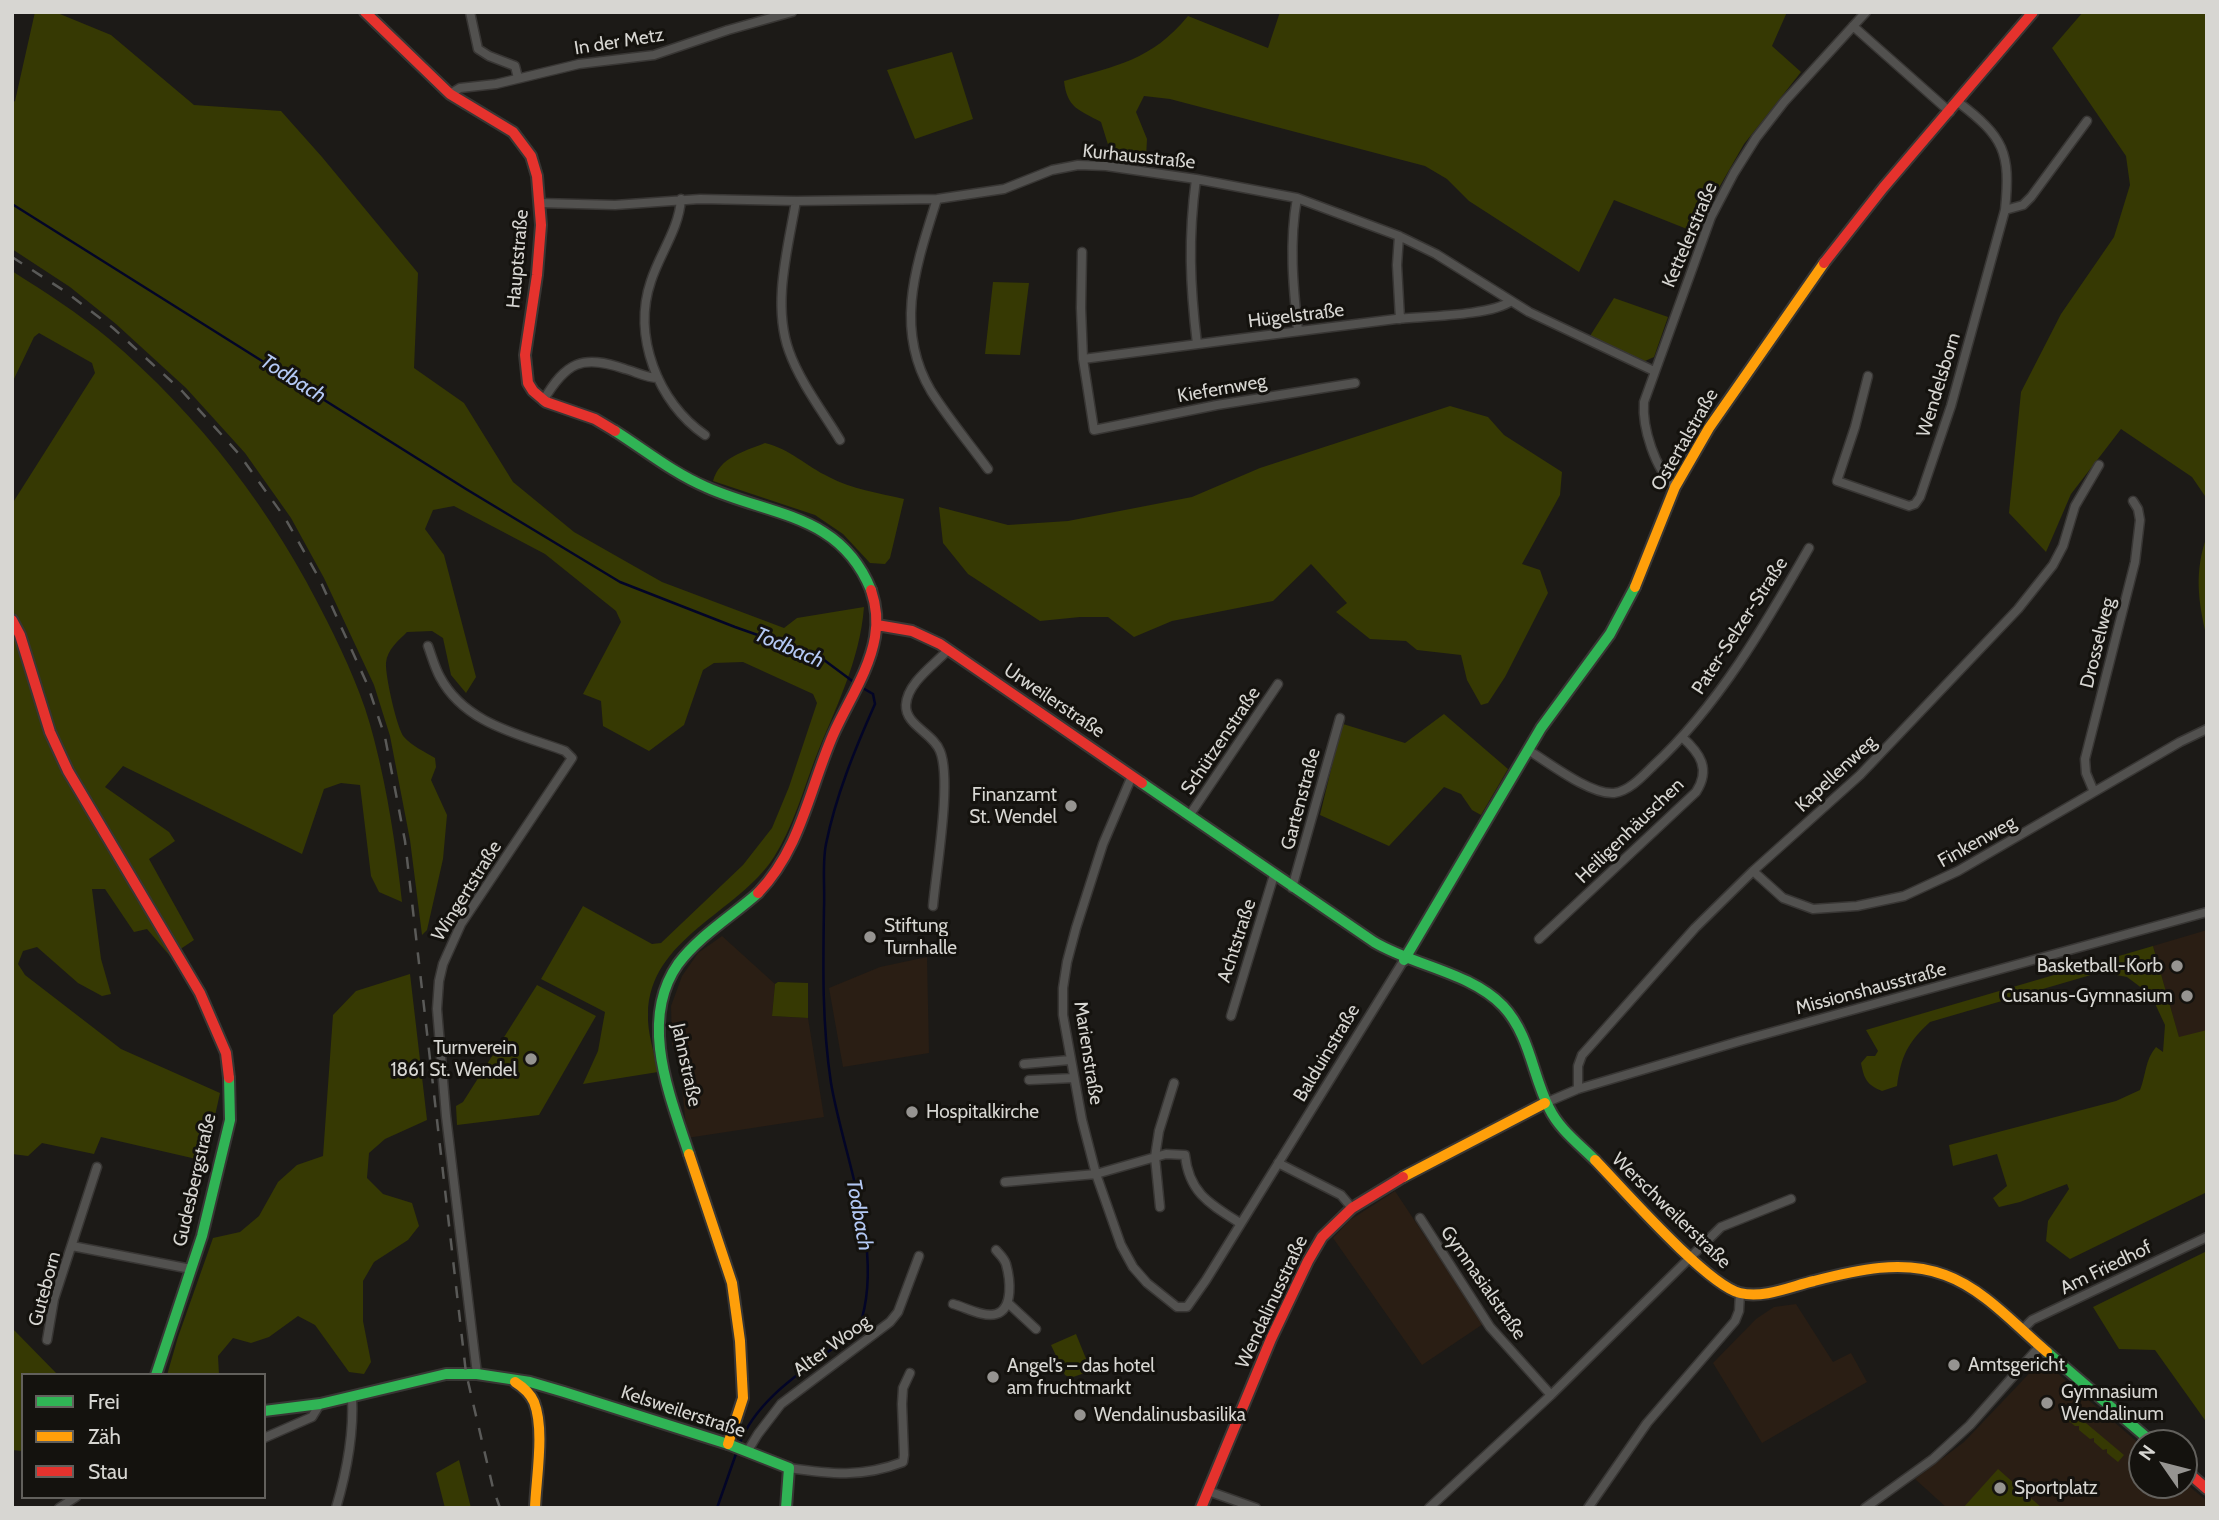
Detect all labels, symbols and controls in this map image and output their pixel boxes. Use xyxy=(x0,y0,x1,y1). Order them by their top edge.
street label: In der Metz xyxy=(573,24,665,60)
street label: Kurhausstraße xyxy=(1081,140,1197,174)
street label: Kettelerstraße xyxy=(1658,179,1722,291)
street label: Hauptstraße xyxy=(502,209,534,309)
street label: Hügelstraße xyxy=(1247,299,1345,333)
street label: Wendelsborn xyxy=(1912,330,1966,440)
water label: Todbach xyxy=(256,349,330,409)
street label: Kiefernweg xyxy=(1176,370,1268,408)
street label: Ostertalstraße xyxy=(1647,385,1723,495)
street label: Pater-Selzer-Straße xyxy=(1687,553,1793,699)
street label: Drosselweg xyxy=(2076,595,2120,691)
water label: Todbach xyxy=(751,622,827,674)
street label: Urweilerstraße xyxy=(999,659,1109,743)
street label: Schützenstraße xyxy=(1177,683,1265,799)
street label: Kapellenweg xyxy=(1791,731,1881,817)
street label: Gartenstraße xyxy=(1276,746,1326,852)
street label: Heiligenhäuschen xyxy=(1571,774,1689,888)
place label: Finanzamt St. Wendel xyxy=(969,784,1057,828)
marker: Finanzamt St. Wendel xyxy=(1063,798,1079,814)
street label: Finkenweg xyxy=(1934,811,2020,873)
street label: Wingertstraße xyxy=(427,837,507,945)
street label: Achtstraße xyxy=(1213,896,1261,986)
place label: Stiftung Turnhalle xyxy=(884,915,957,959)
marker: Stiftung Turnhalle xyxy=(862,929,878,945)
place label: Basketball-Korb xyxy=(2037,955,2163,977)
street label: Missionshausstraße xyxy=(1793,958,1949,1020)
marker: Basketball-Korb xyxy=(2169,958,2185,974)
place label: Cusanus-Gymnasium xyxy=(2001,985,2173,1007)
marker: Cusanus-Gymnasium xyxy=(2179,988,2195,1004)
street label: Marienstraße xyxy=(1069,1000,1107,1106)
street label: Balduinstraße xyxy=(1289,1000,1365,1106)
street label: Jahnstraße xyxy=(666,1021,706,1109)
place label: Turnverein 1861 St. Wendel xyxy=(390,1037,517,1081)
marker: Turnverein 1861 St. Wendel xyxy=(523,1051,539,1067)
place label: Hospitalkirche xyxy=(926,1101,1039,1123)
marker: Hospitalkirche xyxy=(904,1104,920,1120)
street label: Gudesbergstraße xyxy=(169,1111,221,1249)
street label: Werschweilerstraße xyxy=(1607,1148,1735,1274)
water label: Todbach xyxy=(840,1177,878,1253)
street label: Gymnasialstraße xyxy=(1435,1222,1531,1344)
street label: Wendalinusstraße xyxy=(1231,1232,1313,1372)
street label: Am Friedhof xyxy=(2057,1236,2155,1300)
street label: Guteborn xyxy=(24,1249,66,1329)
street label: Alter Woog xyxy=(789,1310,875,1382)
place label: Amtsgericht xyxy=(1968,1354,2065,1376)
place label: Angel’s – das hotel am fruchtmarkt xyxy=(1007,1355,1155,1399)
marker: Amtsgericht xyxy=(1946,1357,1962,1373)
marker: Angel’s – das hotel am fruchtmarkt xyxy=(985,1369,1001,1385)
legend xyxy=(21,1373,266,1499)
street label: Kelsweilerstraße xyxy=(618,1381,748,1443)
place label: Gymnasium Wendalinum xyxy=(2061,1381,2164,1425)
text: Frei xyxy=(88,1389,120,1414)
marker: Gymnasium Wendalinum xyxy=(2039,1395,2055,1411)
place label: Wendalinusbasilika xyxy=(1094,1404,1246,1426)
marker: Wendalinusbasilika xyxy=(1072,1407,1088,1423)
text: Zäh xyxy=(88,1424,121,1449)
north arrow xyxy=(2128,1429,2198,1499)
text: N xyxy=(2134,1441,2160,1465)
text: Stau xyxy=(88,1459,128,1484)
place label: Sportplatz xyxy=(2014,1477,2098,1499)
marker: Sportplatz xyxy=(1992,1480,2008,1496)

